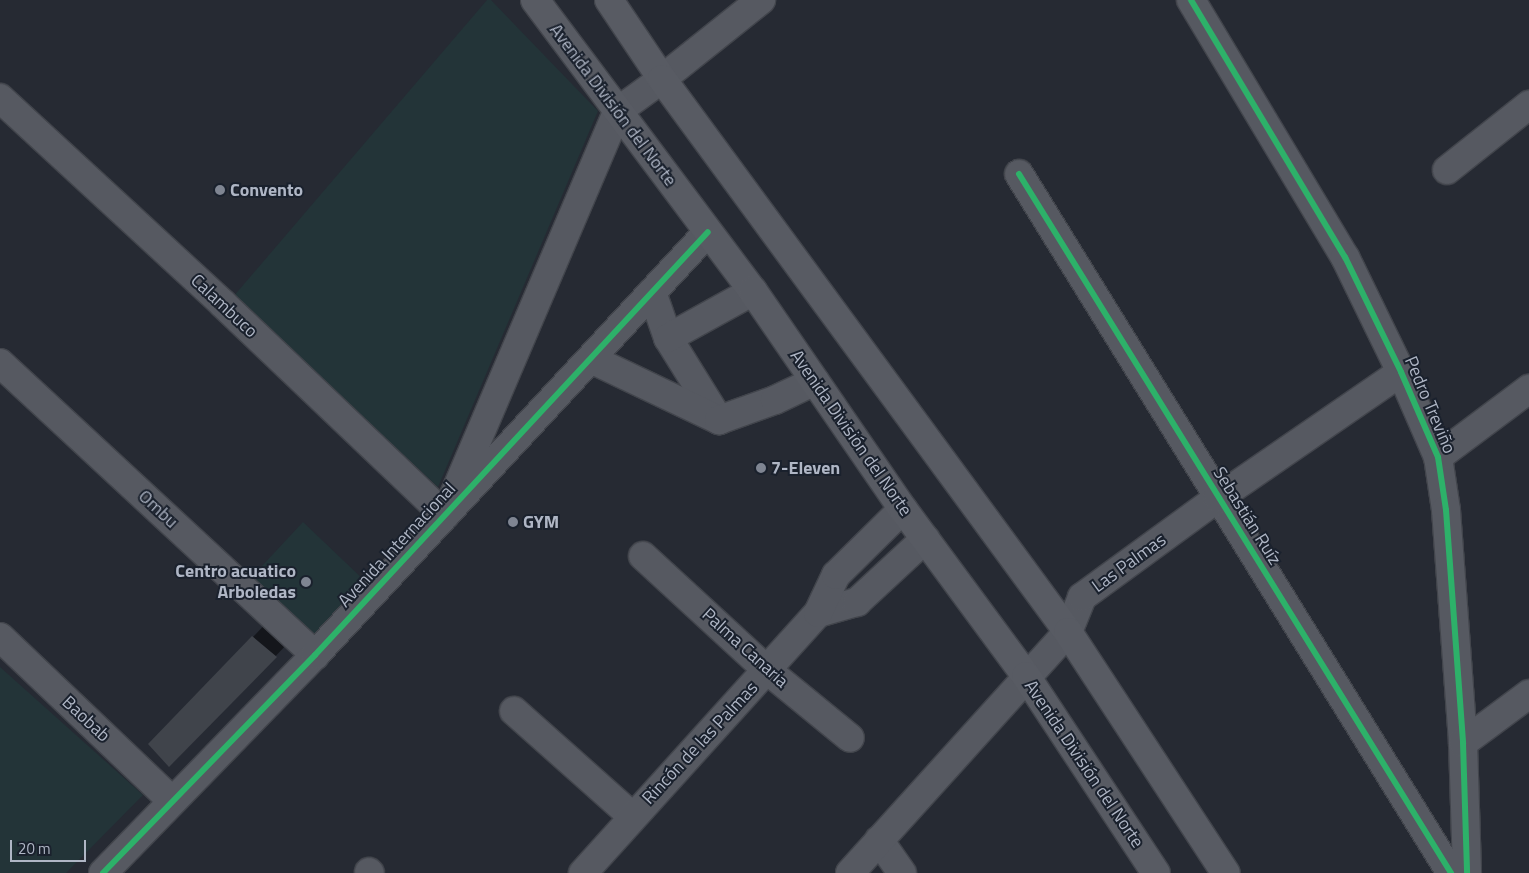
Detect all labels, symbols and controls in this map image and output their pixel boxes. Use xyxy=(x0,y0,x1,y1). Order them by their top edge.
street label: Avenida División del Norte xyxy=(545,20,681,190)
place label: Convento xyxy=(230,179,303,201)
marker: Convento xyxy=(214,184,226,196)
street label: Calambuco xyxy=(186,270,262,342)
street label: Avenida División del Norte xyxy=(785,346,917,520)
street label: Pedro Treviño xyxy=(1400,353,1460,457)
place label: 7-Eleven xyxy=(771,457,840,479)
marker: 7-Eleven xyxy=(755,462,767,474)
street label: Sebastián Ruíz xyxy=(1208,463,1286,569)
street label: Avenida Internacional xyxy=(334,478,460,612)
street label: Ombu xyxy=(134,485,182,533)
place label: GYM xyxy=(523,511,559,533)
marker: GYM xyxy=(507,516,519,528)
street label: Las Palmas xyxy=(1088,529,1170,597)
place label: Centro acuatico Arboledas xyxy=(175,561,296,604)
marker: Centro acuatico Arboledas xyxy=(300,576,312,588)
street label: Palma Canaria xyxy=(697,604,793,692)
street label: Avenida División del Norte xyxy=(1020,676,1148,852)
street label: Rincón de las Palmas xyxy=(638,677,762,809)
street label: Baobab xyxy=(58,691,114,747)
scale bar xyxy=(12,830,89,862)
text: 20 m xyxy=(18,837,51,860)

